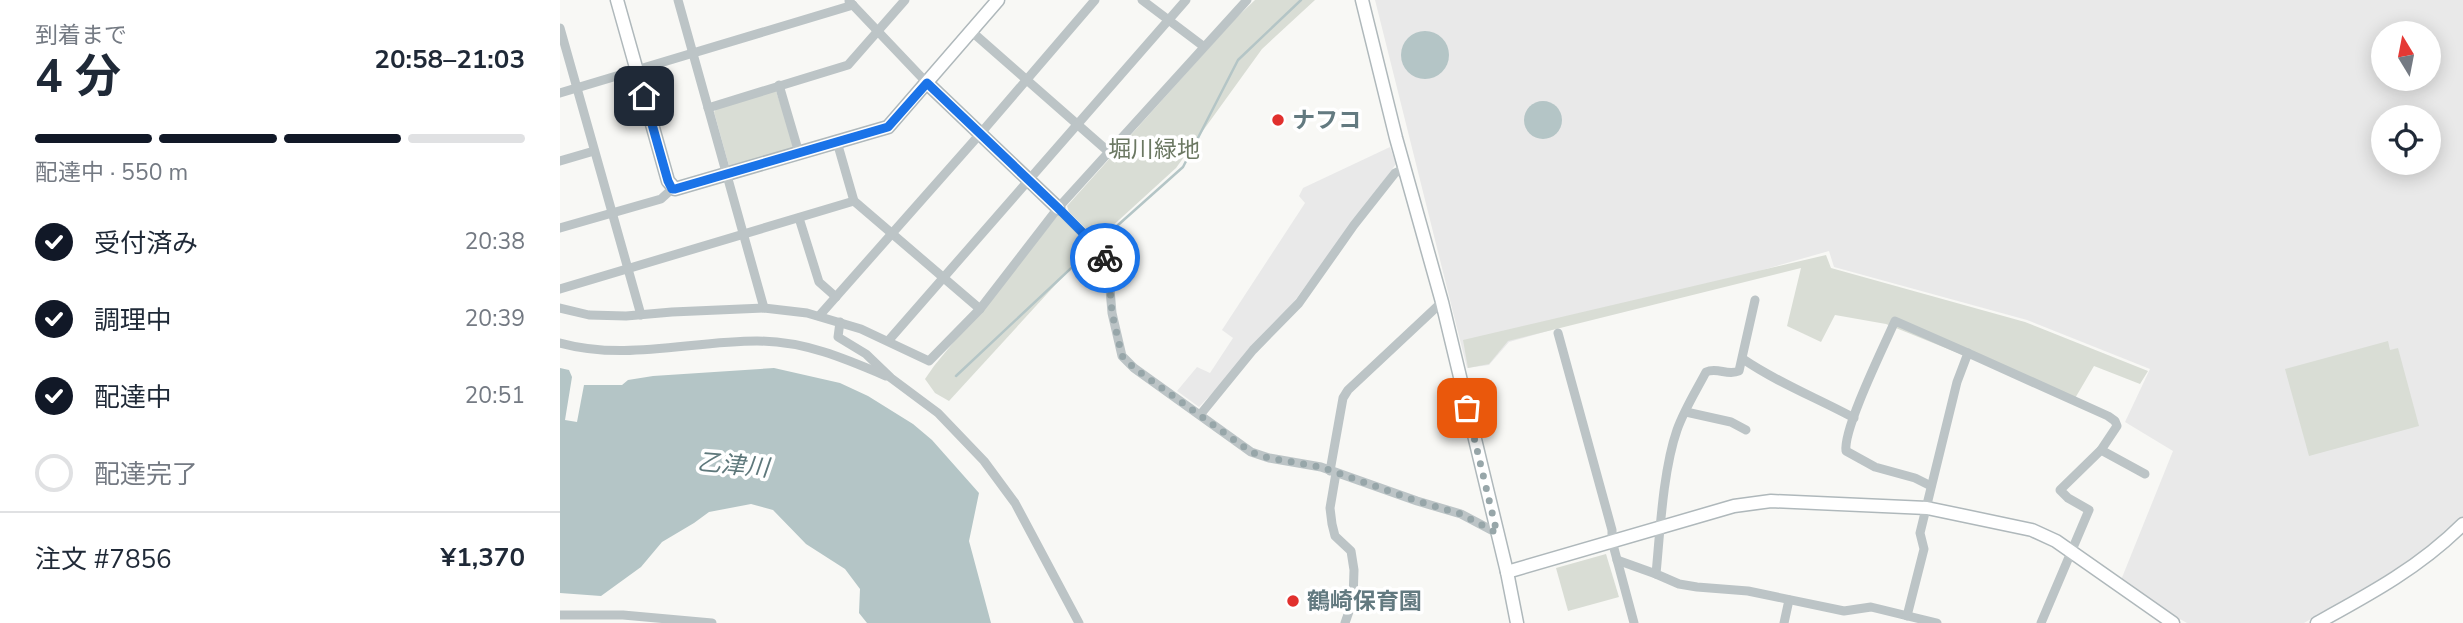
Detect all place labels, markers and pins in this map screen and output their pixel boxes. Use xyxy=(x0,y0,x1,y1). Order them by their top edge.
pin xyxy=(614,66,674,126)
place label: ナフコ xyxy=(1292,105,1361,136)
marker: ナフコ xyxy=(1270,112,1286,128)
pin xyxy=(1437,378,1497,438)
place label: 鶴崎保育園 xyxy=(1307,586,1422,617)
marker: 鶴崎保育園 xyxy=(1285,593,1301,609)

